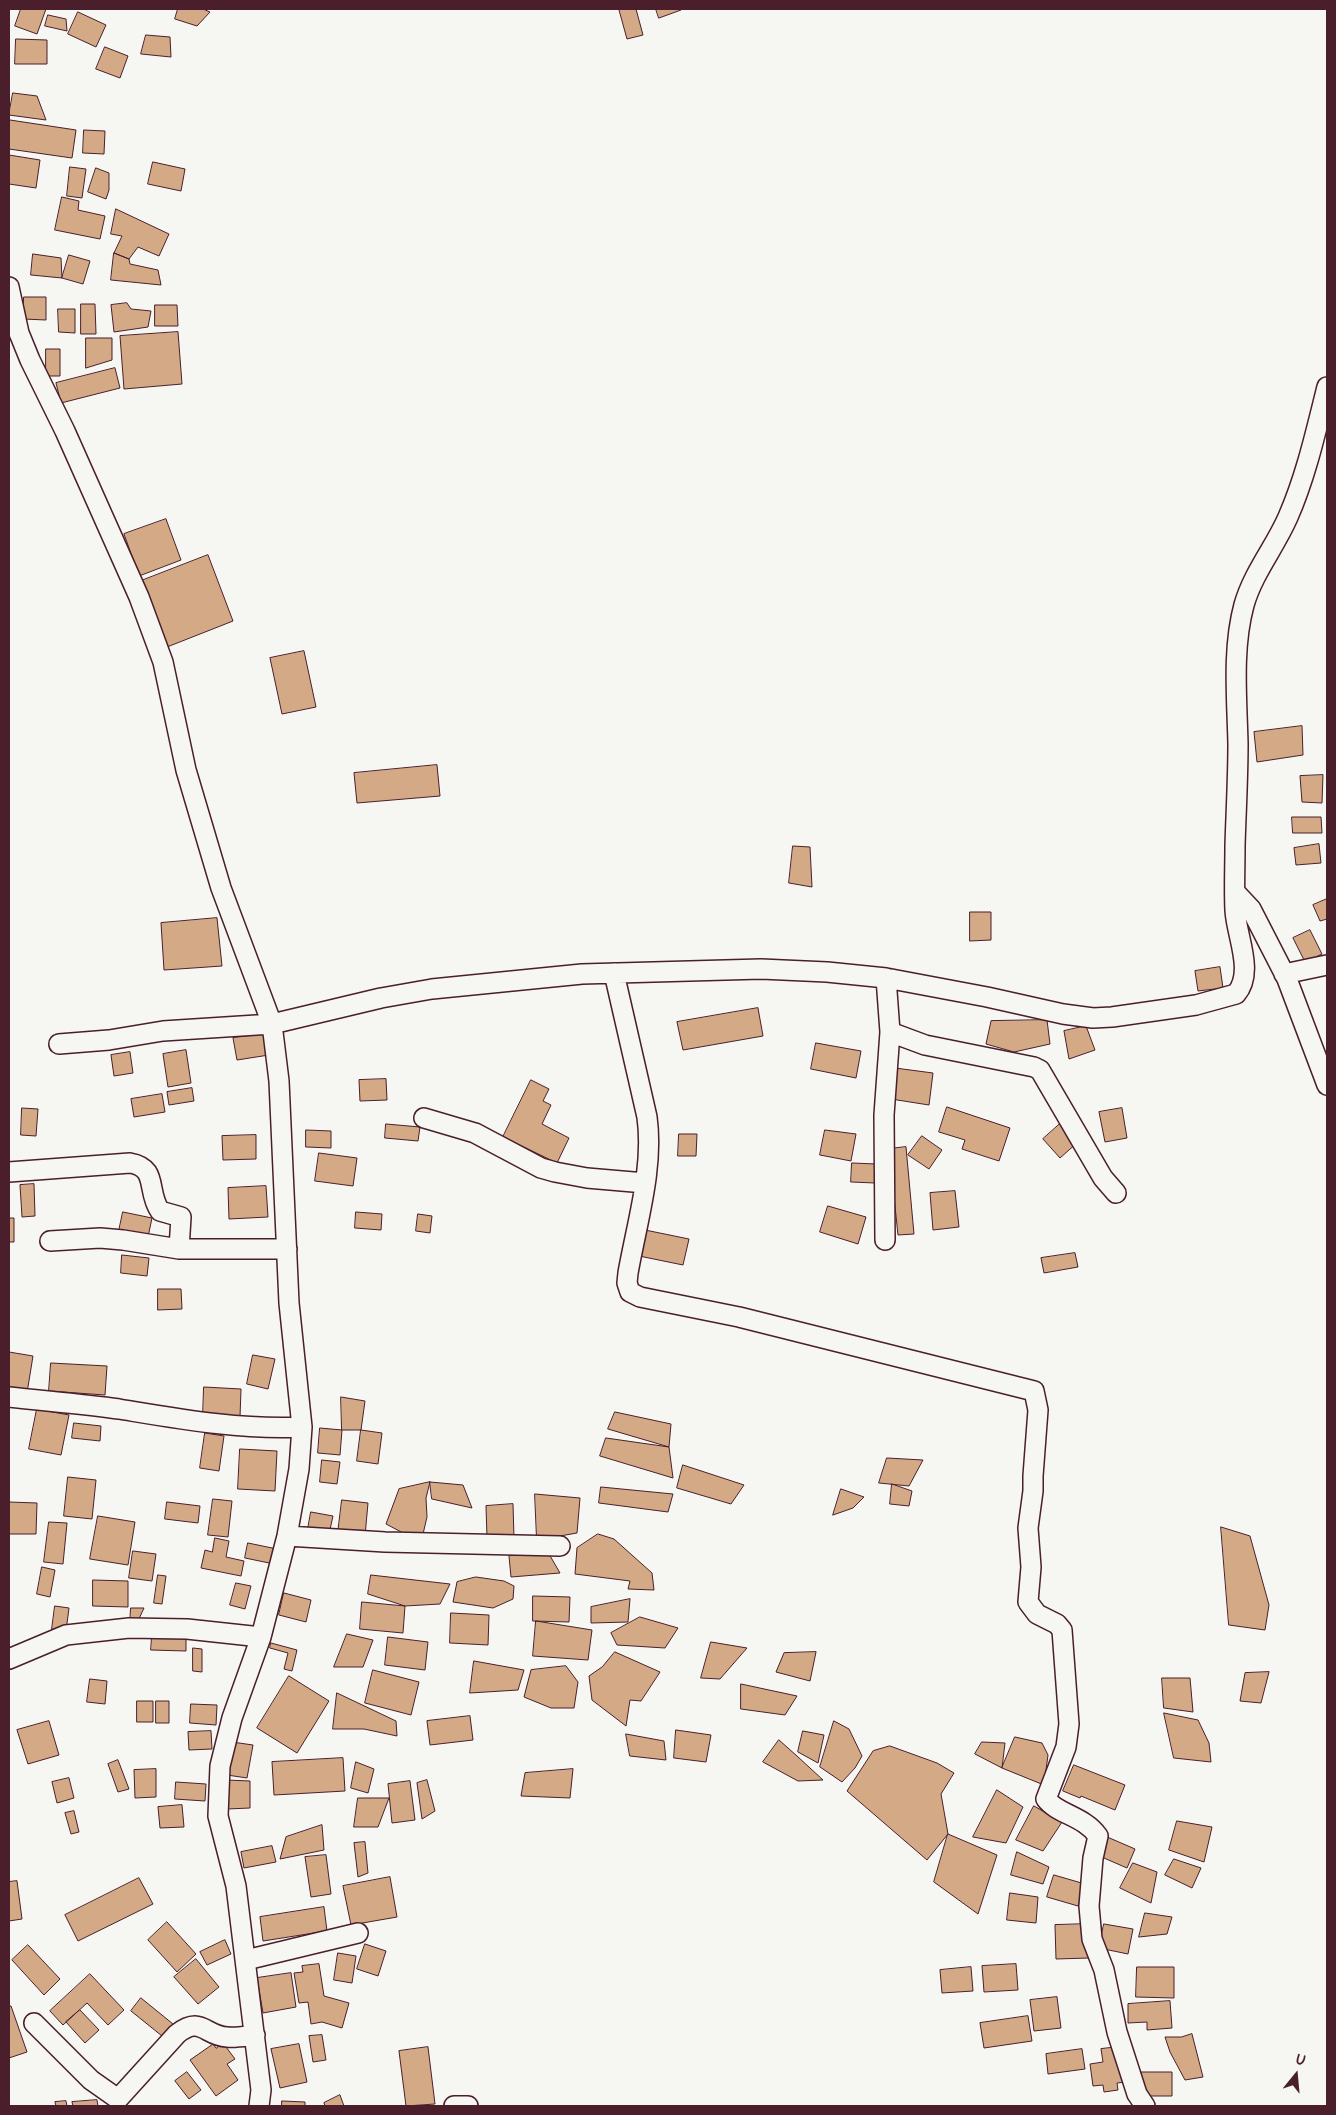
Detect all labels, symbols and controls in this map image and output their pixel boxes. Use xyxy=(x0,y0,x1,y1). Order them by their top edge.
north arrow xyxy=(1271,2050,1321,2100)
text: U xyxy=(1294,2051,1307,2070)

